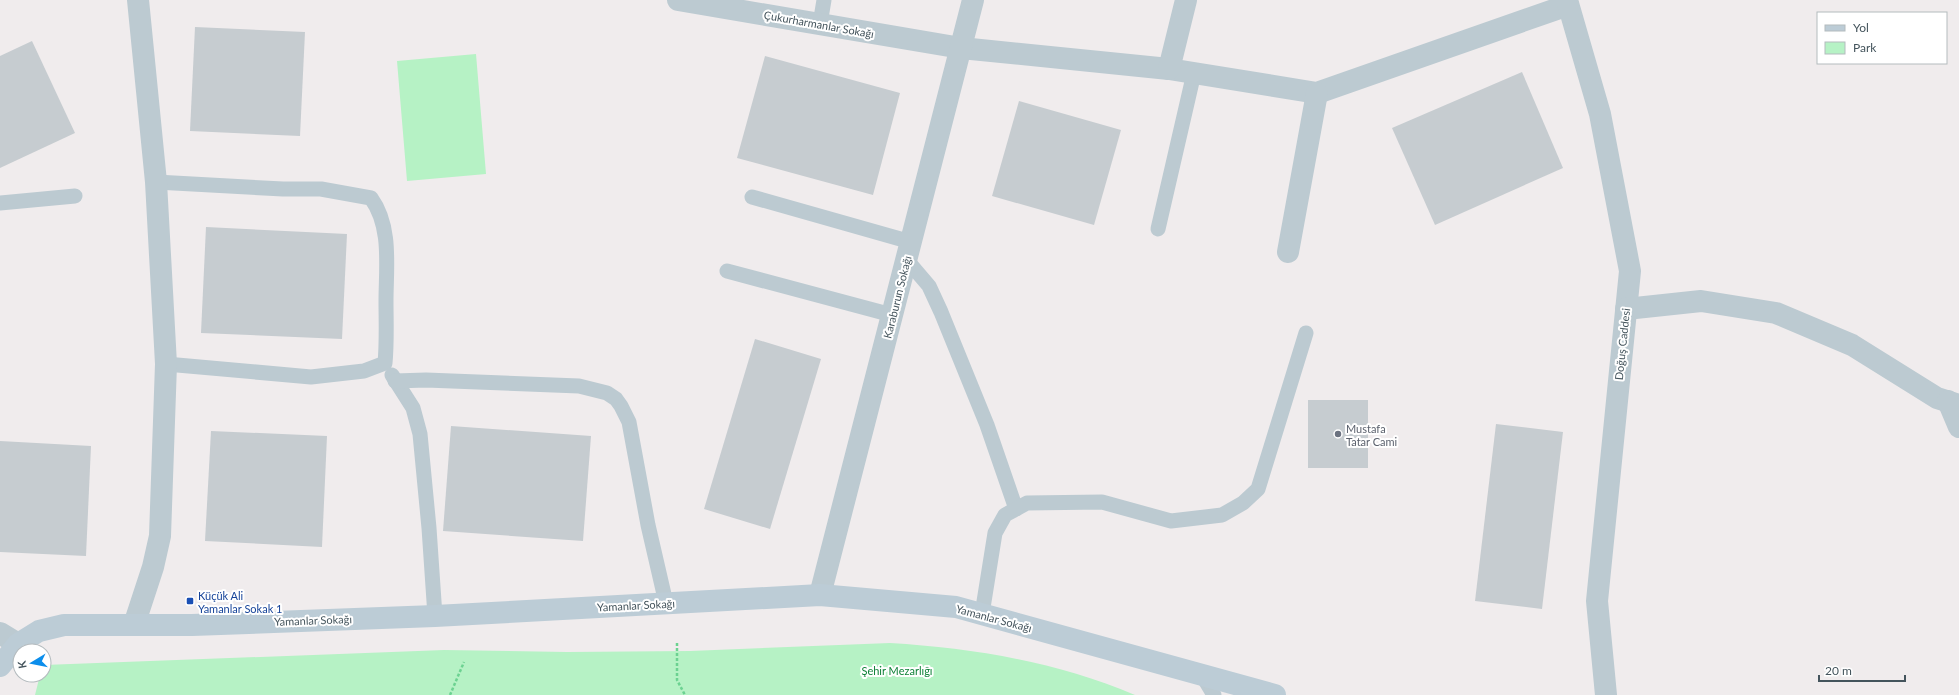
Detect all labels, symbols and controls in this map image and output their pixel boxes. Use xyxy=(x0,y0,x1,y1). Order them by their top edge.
street label: Çukurharmanlar Sokağı xyxy=(763,8,875,40)
legend xyxy=(1817,12,1947,64)
text: Yol xyxy=(1853,20,1869,35)
text: Park xyxy=(1853,40,1877,55)
street label: Karaburun Sokağı xyxy=(880,254,914,340)
street label: Doğuş Caddesi xyxy=(1612,307,1632,381)
place label: Mustafa Tatar Cami xyxy=(1346,422,1397,448)
marker: Mustafa Tatar Cami xyxy=(1333,429,1343,439)
place label: Küçük Ali Yamanlar Sokak 1 xyxy=(198,589,282,615)
marker: Küçük Ali Yamanlar Sokak 1 xyxy=(185,596,195,606)
street label: Yamanlar Sokağı xyxy=(597,596,675,614)
street label: Yamanlar Sokağı xyxy=(955,602,1033,634)
street label: Yamanlar Sokağı xyxy=(274,612,352,628)
north arrow xyxy=(12,643,52,683)
scale bar xyxy=(1819,657,1905,683)
text: K xyxy=(15,660,29,670)
text: 20 m xyxy=(1825,663,1852,678)
park label: Şehir Mezarlığı xyxy=(861,664,933,677)

